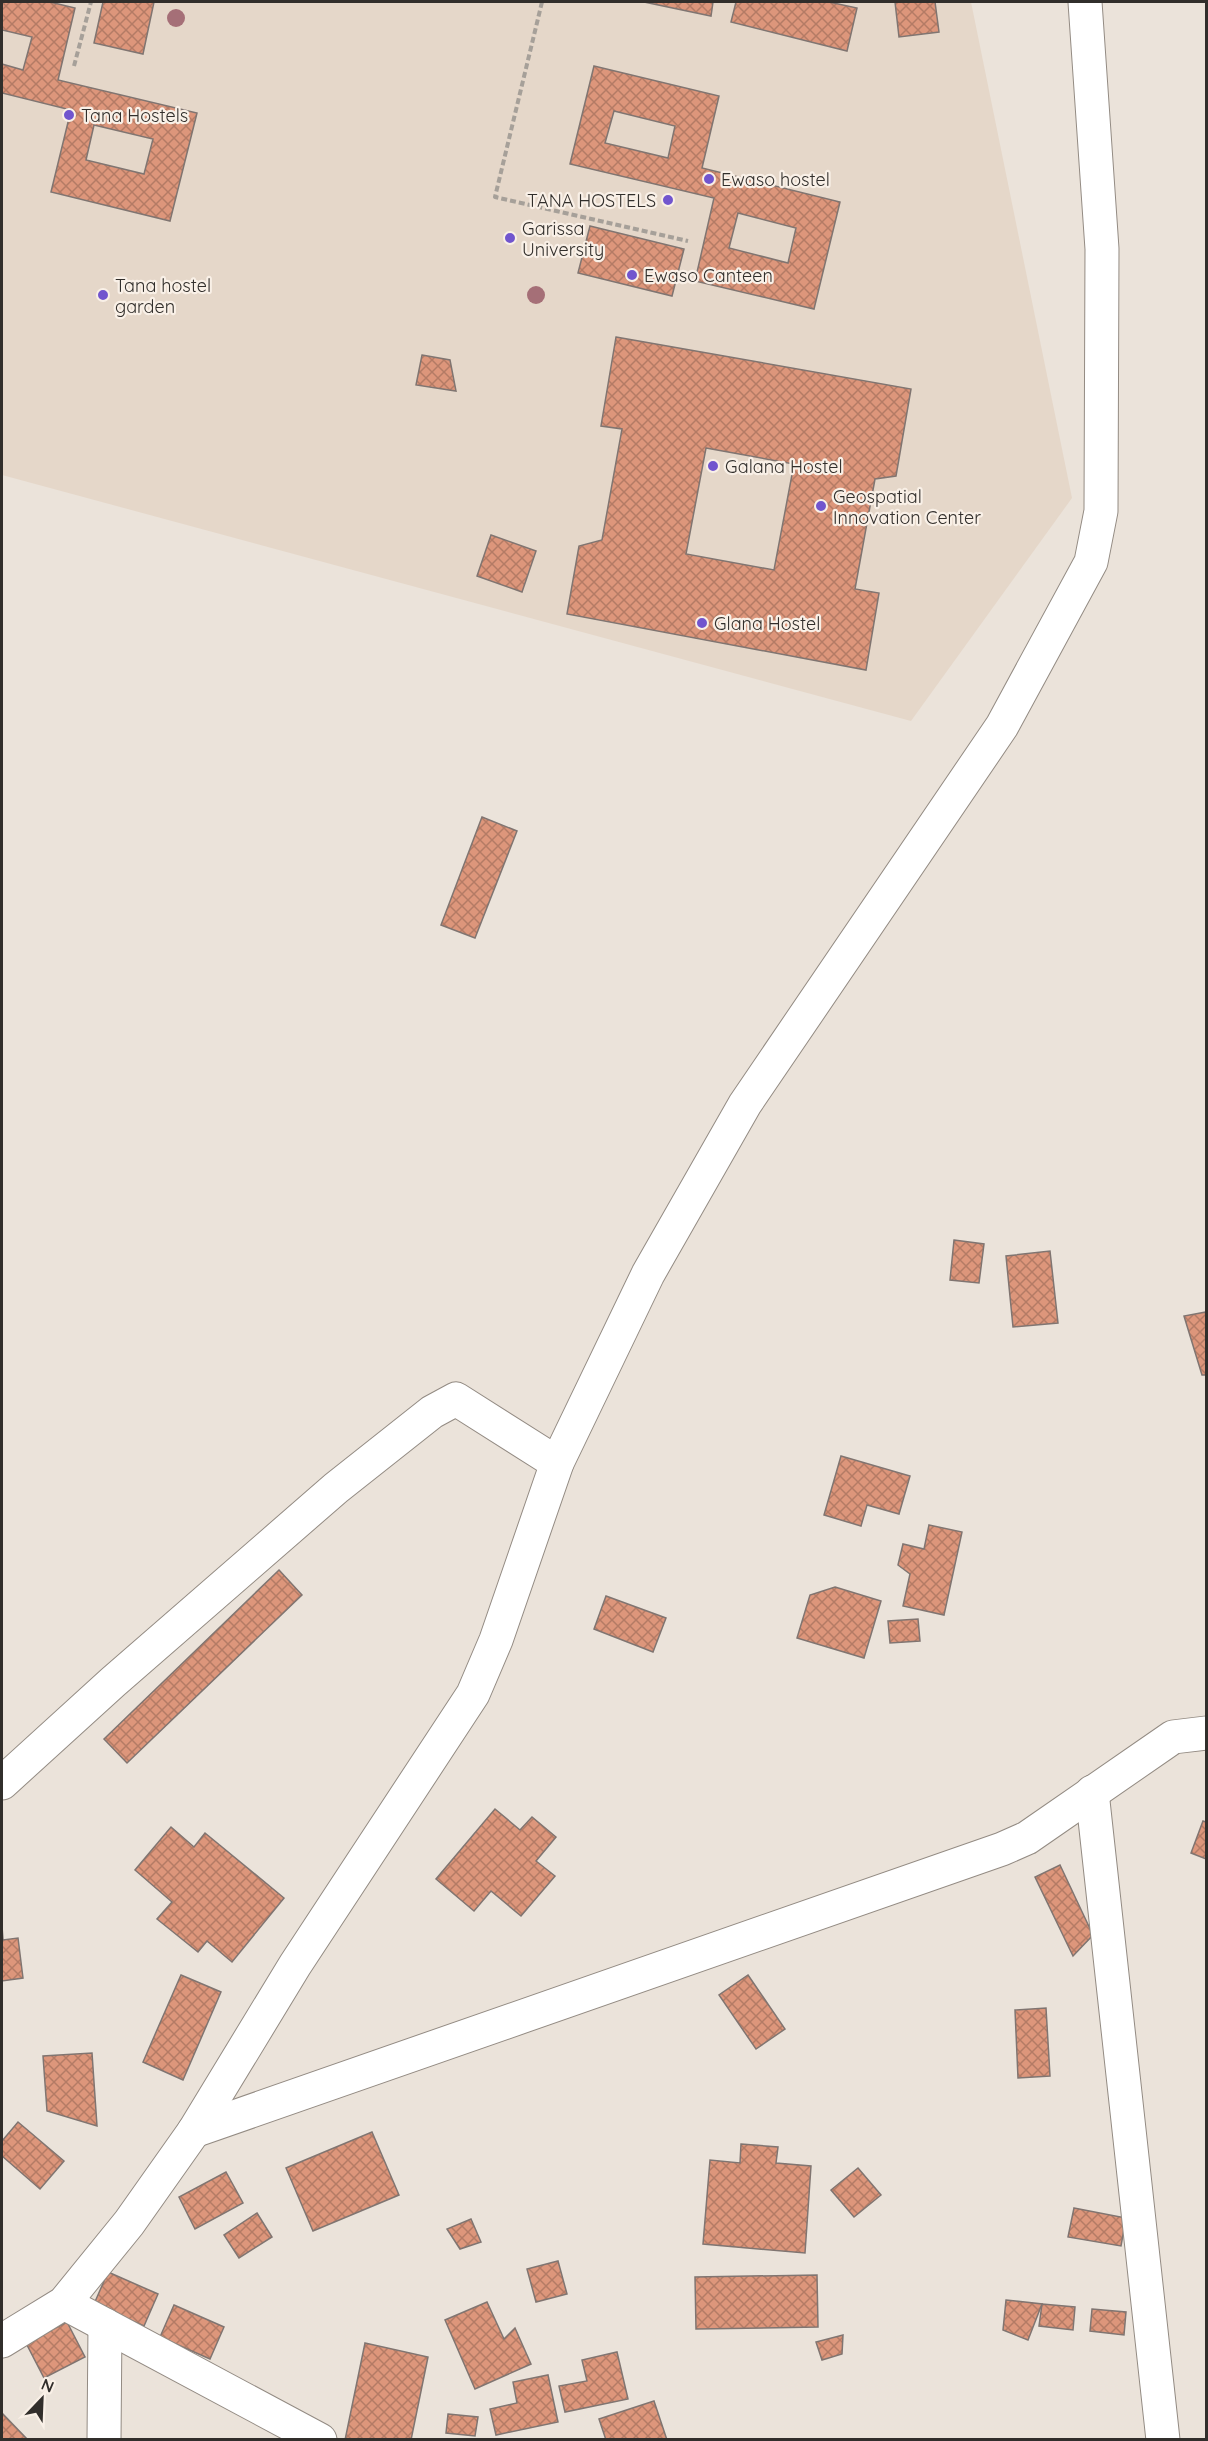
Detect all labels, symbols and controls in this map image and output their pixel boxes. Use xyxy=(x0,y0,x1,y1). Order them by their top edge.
place label: Tana Hostels xyxy=(81,104,188,127)
marker: Tana Hostels xyxy=(62,108,76,122)
place label: Ewaso hostel xyxy=(721,168,830,191)
marker: Ewaso hostel xyxy=(702,172,716,186)
place label: TANA HOSTELS xyxy=(527,189,656,212)
marker: TANA HOSTELS xyxy=(661,193,675,207)
place label: Garissa University xyxy=(522,217,604,261)
marker: Garissa University xyxy=(503,231,517,245)
place label: Ewaso Canteen xyxy=(644,264,773,287)
marker: Ewaso Canteen xyxy=(625,268,639,282)
place label: Tana hostel garden xyxy=(115,274,211,318)
marker: Tana hostel garden xyxy=(96,288,110,302)
place label: Galana Hostel xyxy=(725,455,843,478)
marker: Galana Hostel xyxy=(706,459,720,473)
place label: Geospatial Innovation Center xyxy=(833,485,981,529)
marker: Geospatial Innovation Center xyxy=(814,499,828,513)
place label: Glana Hostel xyxy=(714,612,820,635)
marker: Glana Hostel xyxy=(695,616,709,630)
north arrow xyxy=(12,2369,72,2429)
text: N xyxy=(39,2374,57,2397)

